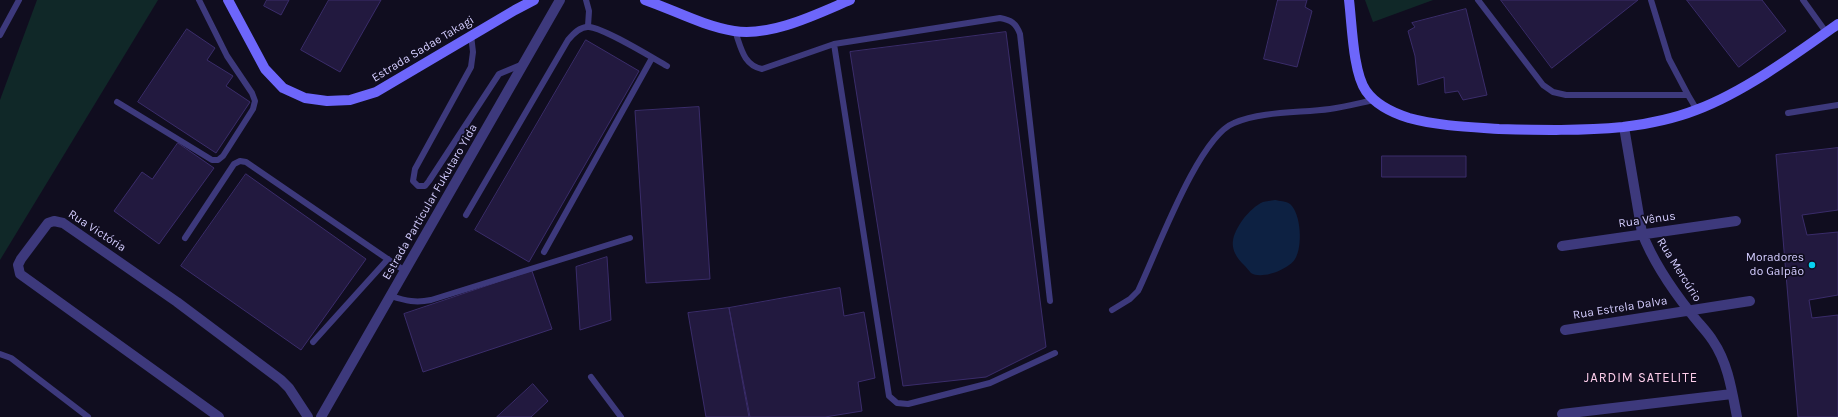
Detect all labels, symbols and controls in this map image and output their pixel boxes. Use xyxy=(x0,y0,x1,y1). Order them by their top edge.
street label: Estrada Sadae Takagi xyxy=(369,13,477,85)
street label: Estrada Particular Fukutaro Yida xyxy=(379,122,481,282)
street label: Rua Victória xyxy=(65,207,129,255)
street label: Rua Vênus xyxy=(1618,209,1676,231)
street label: Rua Mercúrio xyxy=(1654,235,1704,305)
place label: Moradores do Galpão xyxy=(1746,251,1804,279)
marker: Moradores do Galpão xyxy=(1807,260,1817,270)
street label: Rua Estrela Dalva xyxy=(1572,293,1668,323)
district label: JARDIM SATELITE xyxy=(1584,370,1698,386)

